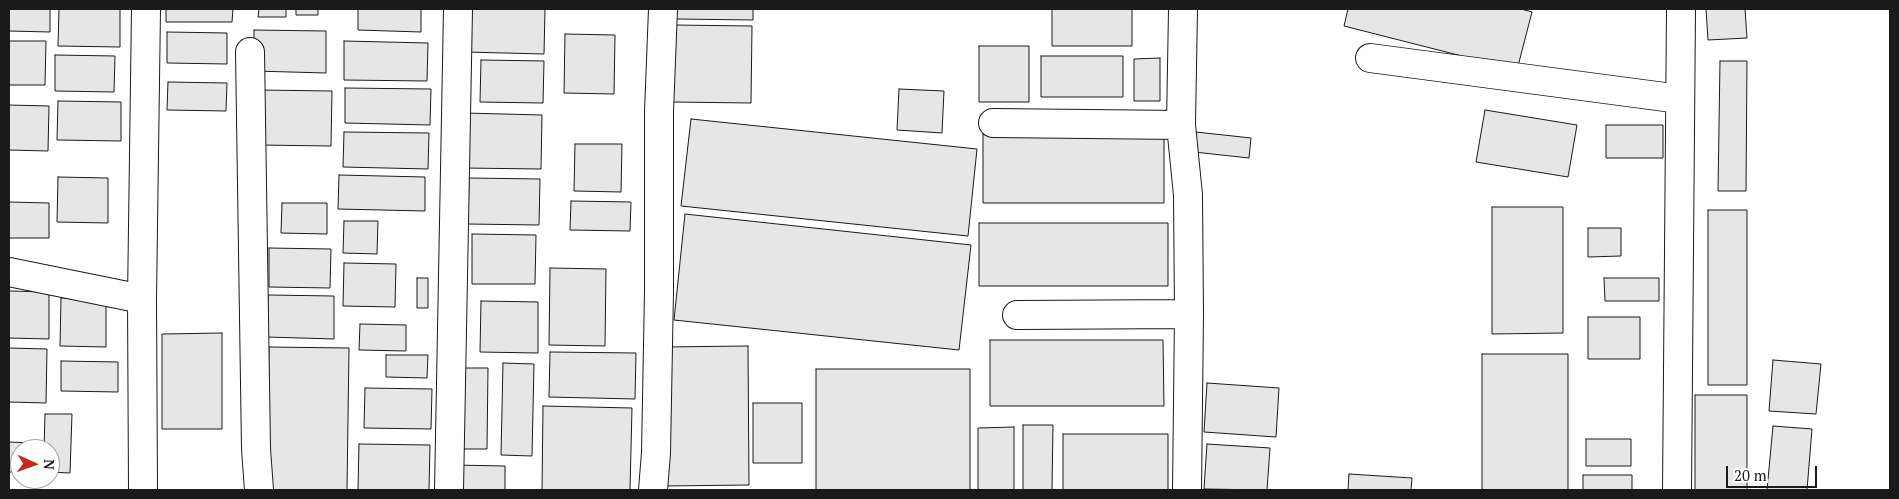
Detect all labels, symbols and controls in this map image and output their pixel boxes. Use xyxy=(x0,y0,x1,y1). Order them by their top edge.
north arrow xyxy=(10,439,60,489)
scale bar xyxy=(1729,456,1820,488)
text: N xyxy=(40,459,59,470)
text: 20 m xyxy=(1734,465,1767,485)

